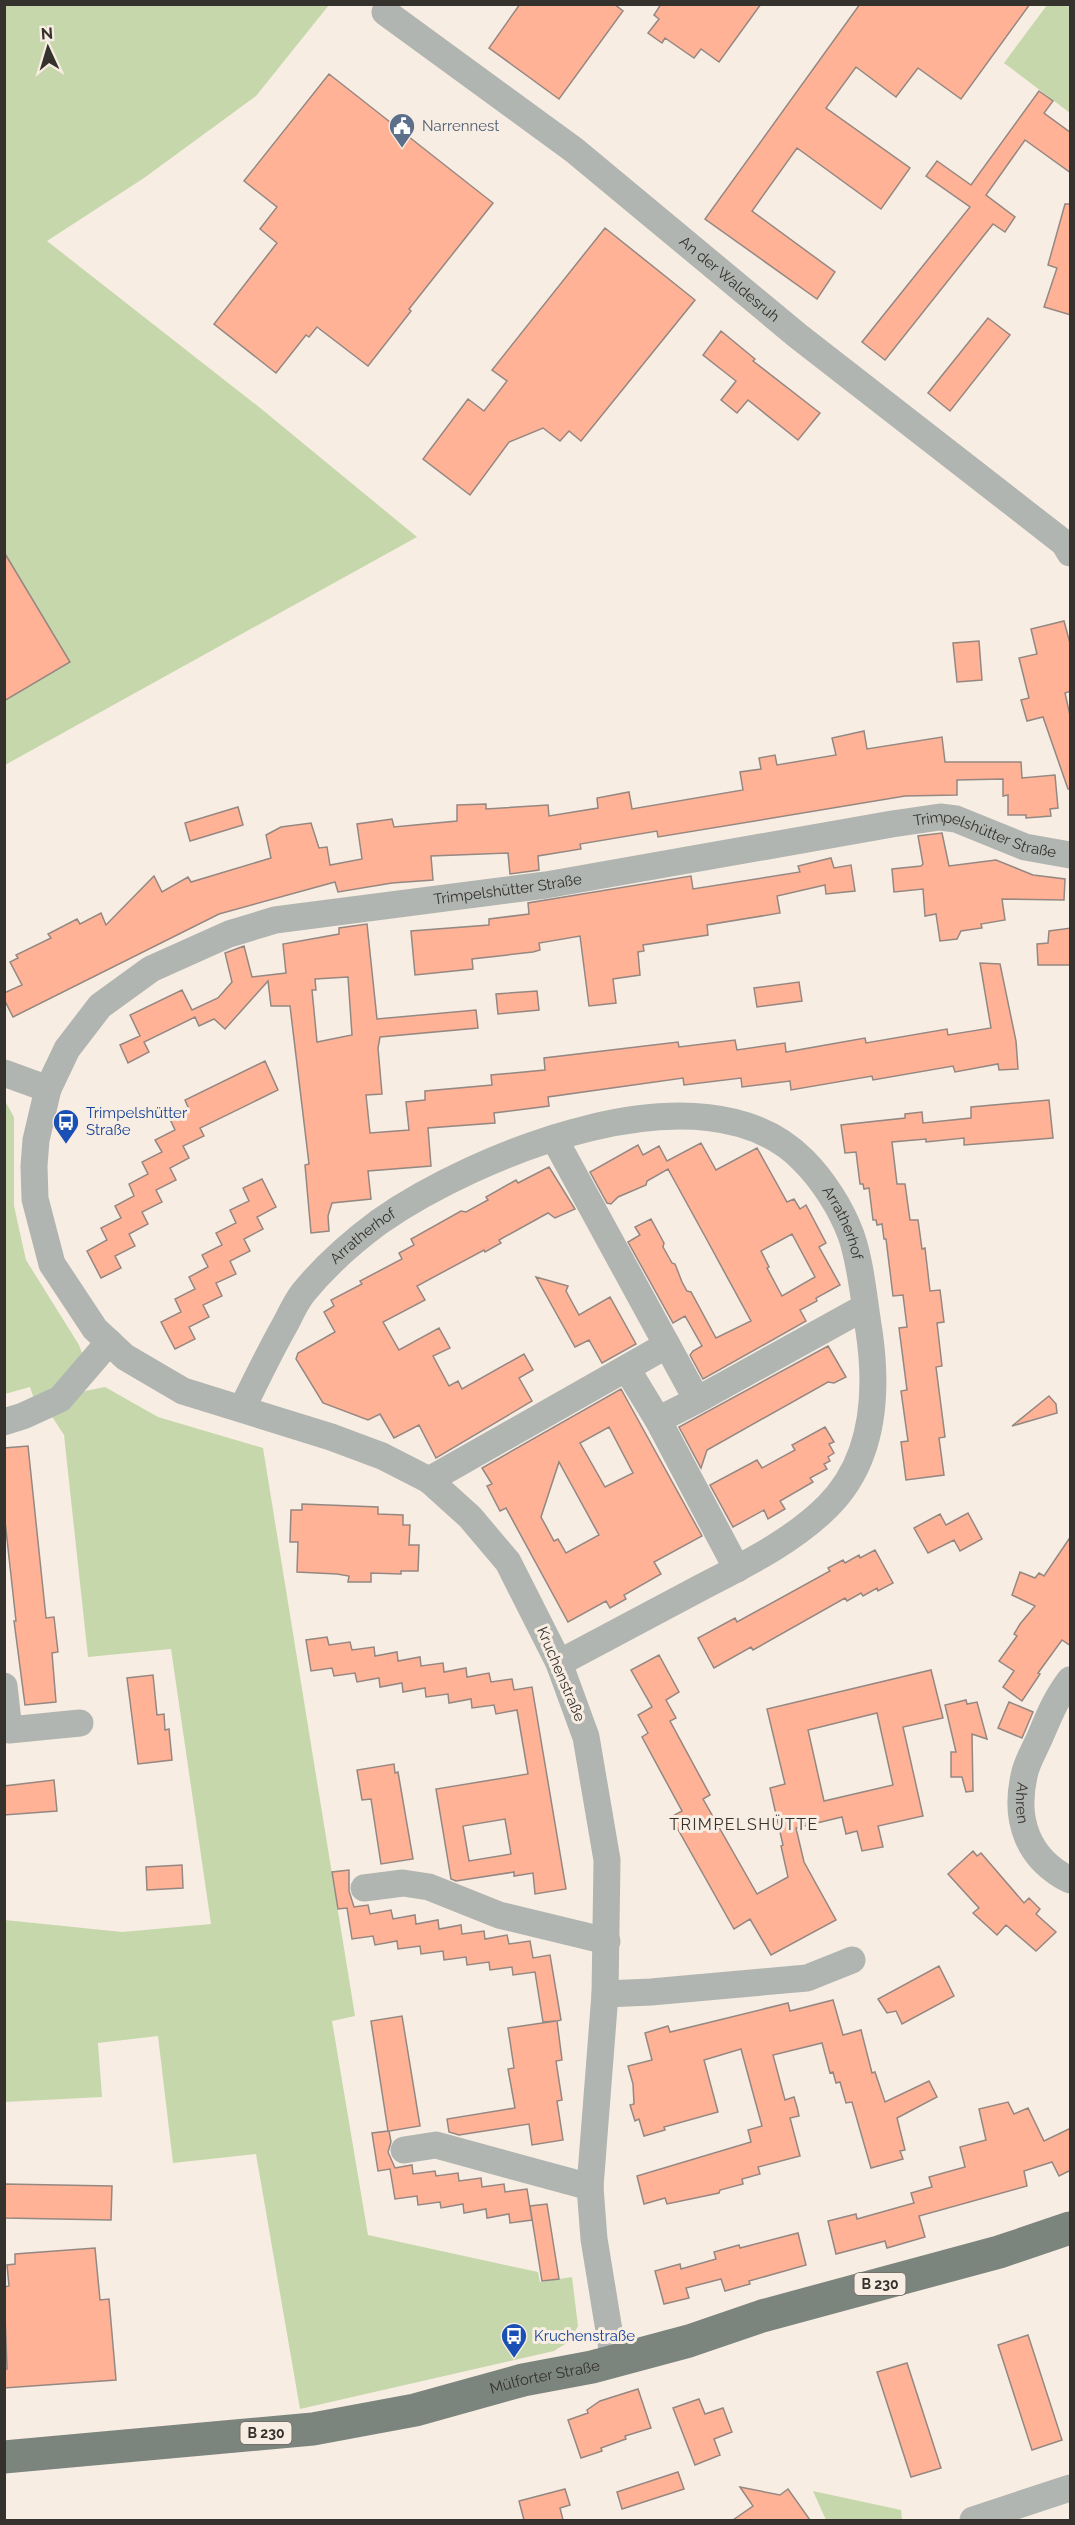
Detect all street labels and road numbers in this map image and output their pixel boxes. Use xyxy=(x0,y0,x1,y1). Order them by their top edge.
street label: An der Waldesruh xyxy=(676,232,783,326)
street label: Trimpelshütter Straße xyxy=(912,808,1058,861)
street label: Trimpelshütter Straße xyxy=(433,870,583,908)
street label: Arratherhof xyxy=(818,1182,867,1262)
street label: Arratherhof xyxy=(326,1204,400,1268)
street label: Kruchenstraße xyxy=(533,1624,589,1724)
street label: Ahren xyxy=(1012,1781,1032,1825)
road number: B 230 xyxy=(854,2273,906,2295)
street label: Mülforter Straße xyxy=(488,2356,602,2398)
road number: B 230 xyxy=(240,2422,292,2444)

